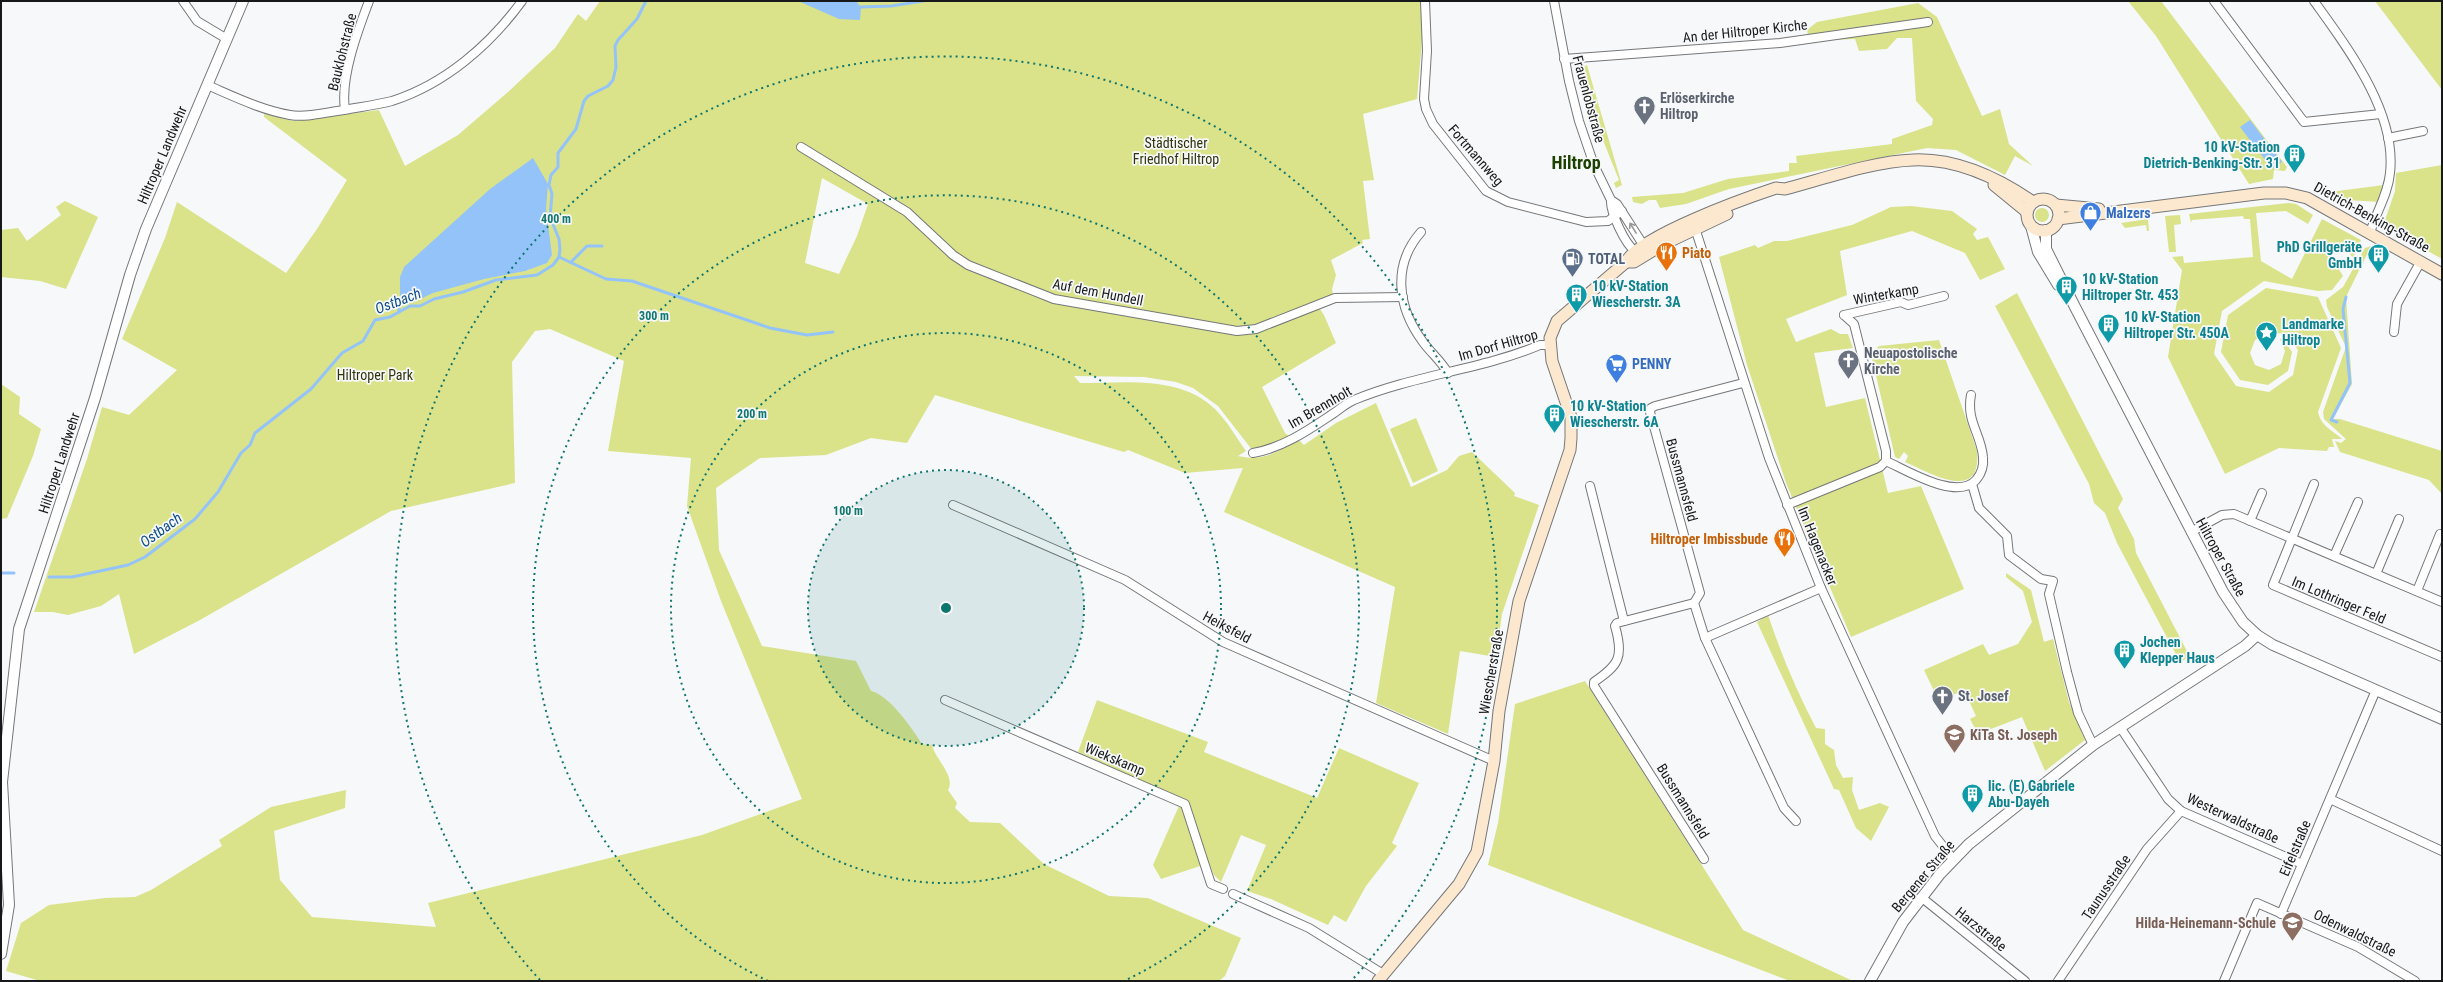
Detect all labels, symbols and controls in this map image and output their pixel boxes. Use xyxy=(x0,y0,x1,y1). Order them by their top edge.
street label: Bauklohstraße xyxy=(325,11,359,93)
street label: An der Hiltroper Kirche xyxy=(1682,16,1809,45)
street label: Frauenlobstraße xyxy=(1570,54,1608,145)
place label: Erlöserkirche Hiltrop xyxy=(1660,90,1735,122)
church icon: Erlöserkirche Hiltrop xyxy=(1631,93,1657,126)
street label: Hiltroper Landwehr xyxy=(134,103,190,207)
street label: Fortmannweg xyxy=(1445,121,1507,189)
park label: Städtischer Friedhof Hiltrop xyxy=(1133,135,1219,167)
place label: 10 kV-Station Dietrich-Benking-Str. 31 xyxy=(2144,139,2280,171)
building icon: 10 kV-Station Dietrich-Benking-Str. 31 xyxy=(2282,142,2308,175)
district label: Hiltrop xyxy=(1551,152,1601,173)
street label: Dietrich-Benking-Straße xyxy=(2311,179,2433,256)
shop icon: Malzers xyxy=(2077,200,2103,233)
place label: Malzers xyxy=(2106,205,2151,221)
text: 400 m xyxy=(541,212,571,226)
one-way arrow xyxy=(1629,223,1637,234)
place label: PhD Grillgeräte GmbH xyxy=(2277,239,2362,271)
restaurant icon: Piato xyxy=(1653,240,1679,273)
building icon: PhD Grillgeräte GmbH xyxy=(2365,242,2391,275)
place label: Piato xyxy=(1682,245,1711,261)
fuel station icon: TOTAL xyxy=(1559,246,1585,279)
place label: TOTAL xyxy=(1588,251,1625,267)
place label: 10 kV-Station Hiltroper Str. 453 xyxy=(2082,271,2179,303)
building icon: 10 kV-Station Hiltroper Str. 453 xyxy=(2053,274,2079,307)
street label: Auf dem Hundell xyxy=(1051,275,1145,309)
place label: 10 kV-Station Wiescherstr. 3A xyxy=(1592,278,1681,310)
street label: Winterkamp xyxy=(1852,280,1920,308)
building icon: 10 kV-Station Wiescherstr. 3A xyxy=(1563,281,1589,314)
water label: Ostbach xyxy=(373,284,423,318)
text: 300 m xyxy=(639,309,669,323)
place label: 10 kV-Station Hiltroper Str. 450A xyxy=(2124,309,2230,341)
building icon: 10 kV-Station Hiltroper Str. 450A xyxy=(2095,312,2121,345)
place label: Landmarke Hiltrop xyxy=(2282,316,2344,348)
place icon: Landmarke Hiltrop xyxy=(2254,319,2280,352)
street label: Im Dorf Hiltrop xyxy=(1457,326,1540,364)
place label: Neuapostolische Kirche xyxy=(1864,345,1958,377)
church icon: Neuapostolische Kirche xyxy=(1835,348,1861,381)
supermarket icon: PENNY xyxy=(1603,351,1629,384)
place label: PENNY xyxy=(1632,356,1672,372)
park label: Hiltroper Park xyxy=(337,367,414,383)
street label: Im Brennholt xyxy=(1286,382,1354,432)
place label: 10 kV-Station Wiescherstr. 6A xyxy=(1570,398,1659,430)
building icon: 10 kV-Station Wiescherstr. 6A xyxy=(1542,401,1568,434)
text: 200 m xyxy=(737,407,767,421)
street label: Hiltroper Landwehr xyxy=(35,411,83,515)
street label: Bussmannsfeld xyxy=(1663,437,1701,523)
text: 100 m xyxy=(833,504,863,518)
street label: Im Hagenacker xyxy=(1795,504,1841,588)
water label: Ostbach xyxy=(136,509,186,551)
street label: Hiltroper Straße xyxy=(2193,515,2249,599)
restaurant icon: Hiltroper Imbissbude xyxy=(1771,526,1797,559)
place label: Hiltroper Imbissbude xyxy=(1650,531,1768,547)
street label: Im Lothringer Feld xyxy=(2290,573,2388,627)
centre of rings xyxy=(939,601,953,615)
street label: Heiksfeld xyxy=(1200,608,1254,646)
street label: Wiescherstraße xyxy=(1476,628,1506,716)
place label: Jochen Klepper Haus xyxy=(2140,634,2215,666)
building icon: Jochen Klepper Haus xyxy=(2112,637,2138,670)
church icon: St. Josef xyxy=(1929,683,1955,716)
place label: St. Josef xyxy=(1958,688,2009,704)
school or university icon: KiTa St. Joseph xyxy=(1942,722,1968,755)
place label: KiTa St. Joseph xyxy=(1970,727,2058,743)
street label: Wiekskamp xyxy=(1083,739,1147,779)
street label: Bussmannsfeld xyxy=(1654,761,1712,841)
place label: lic. (E) Gabriele Abu-Dayeh xyxy=(1988,778,2075,810)
building icon: lic. (E) Gabriele Abu-Dayeh xyxy=(1959,781,1985,814)
street label: Westerwaldstraße xyxy=(2185,790,2282,846)
street label: Eifelstraße xyxy=(2276,817,2314,878)
street label: Bergener Straße xyxy=(1888,837,1958,915)
street label: Taunusstraße xyxy=(2078,851,2134,923)
street label: Harzstraße xyxy=(1952,904,2010,955)
street label: Odenwaldstraße xyxy=(2311,906,2399,960)
school or university icon: Hilda-Heinemann-Schule xyxy=(2279,910,2305,943)
place label: Hilda-Heinemann-Schule xyxy=(2136,915,2276,931)

